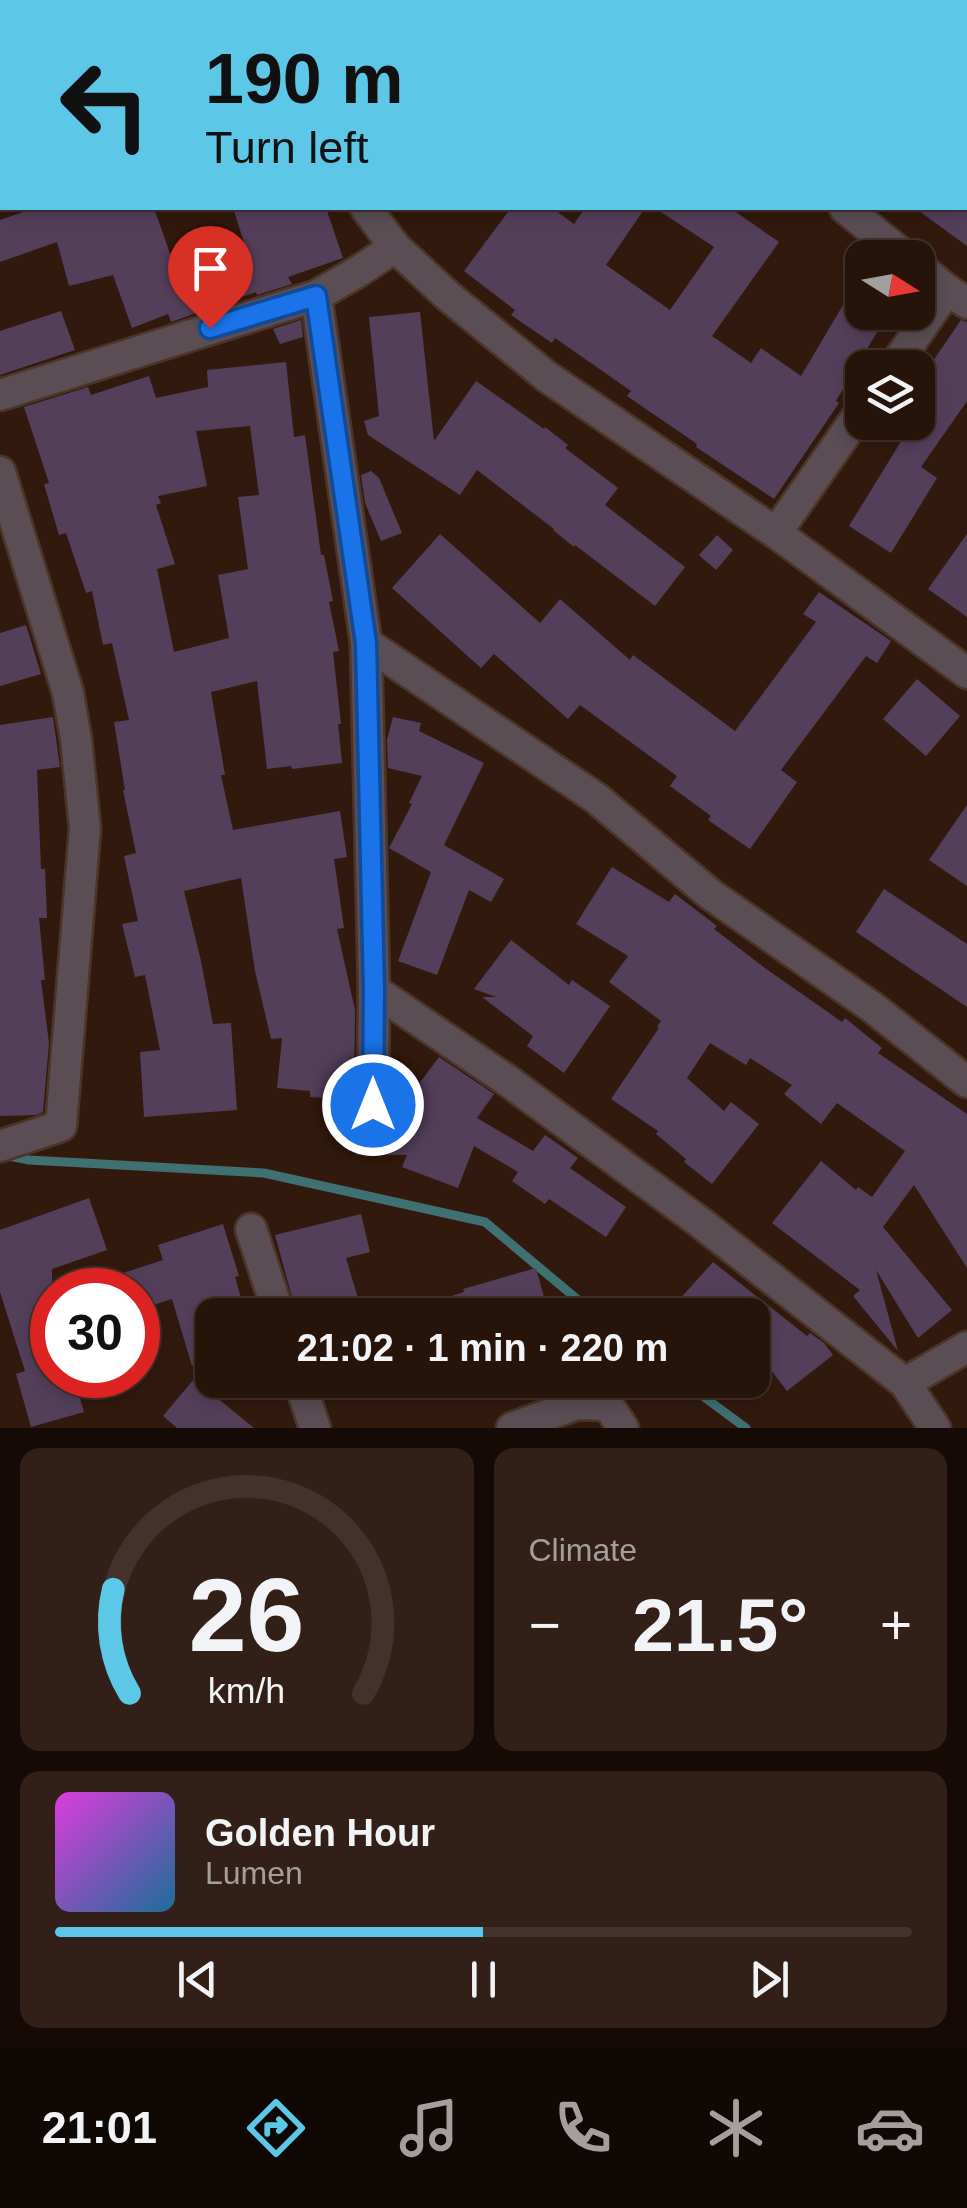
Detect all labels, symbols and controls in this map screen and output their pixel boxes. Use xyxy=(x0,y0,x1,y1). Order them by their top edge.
icon: left xyxy=(40,40,170,170)
text: 190 m xyxy=(205,40,403,118)
text: Turn left xyxy=(205,122,368,173)
pin xyxy=(168,226,253,329)
north arrow xyxy=(845,240,935,330)
map controls xyxy=(845,240,935,440)
icon: arrive xyxy=(183,241,238,296)
button: layers xyxy=(845,350,935,440)
position arrow xyxy=(321,1053,425,1157)
speed limit sign: 30 xyxy=(30,1268,160,1398)
text: 21:02 · 1 min · 220 m xyxy=(297,1327,668,1369)
text: Climate xyxy=(529,1532,637,1568)
text: 26 xyxy=(189,1557,305,1673)
text: 21.5° xyxy=(632,1583,808,1667)
text: − xyxy=(529,1594,561,1656)
text: + xyxy=(880,1594,912,1656)
text: km/h xyxy=(208,1671,285,1711)
text: Golden Hour xyxy=(205,1812,435,1854)
text: Lumen xyxy=(205,1855,303,1891)
icon: previous xyxy=(170,1952,225,2007)
icon: pause xyxy=(456,1952,511,2007)
icon: next xyxy=(742,1952,797,2007)
icon: directions xyxy=(241,2093,311,2163)
icon: music xyxy=(394,2093,464,2163)
icon: phone xyxy=(548,2093,618,2163)
icon: climate xyxy=(701,2093,771,2163)
icon: car xyxy=(855,2093,925,2163)
text: 21:01 xyxy=(42,2102,157,2153)

